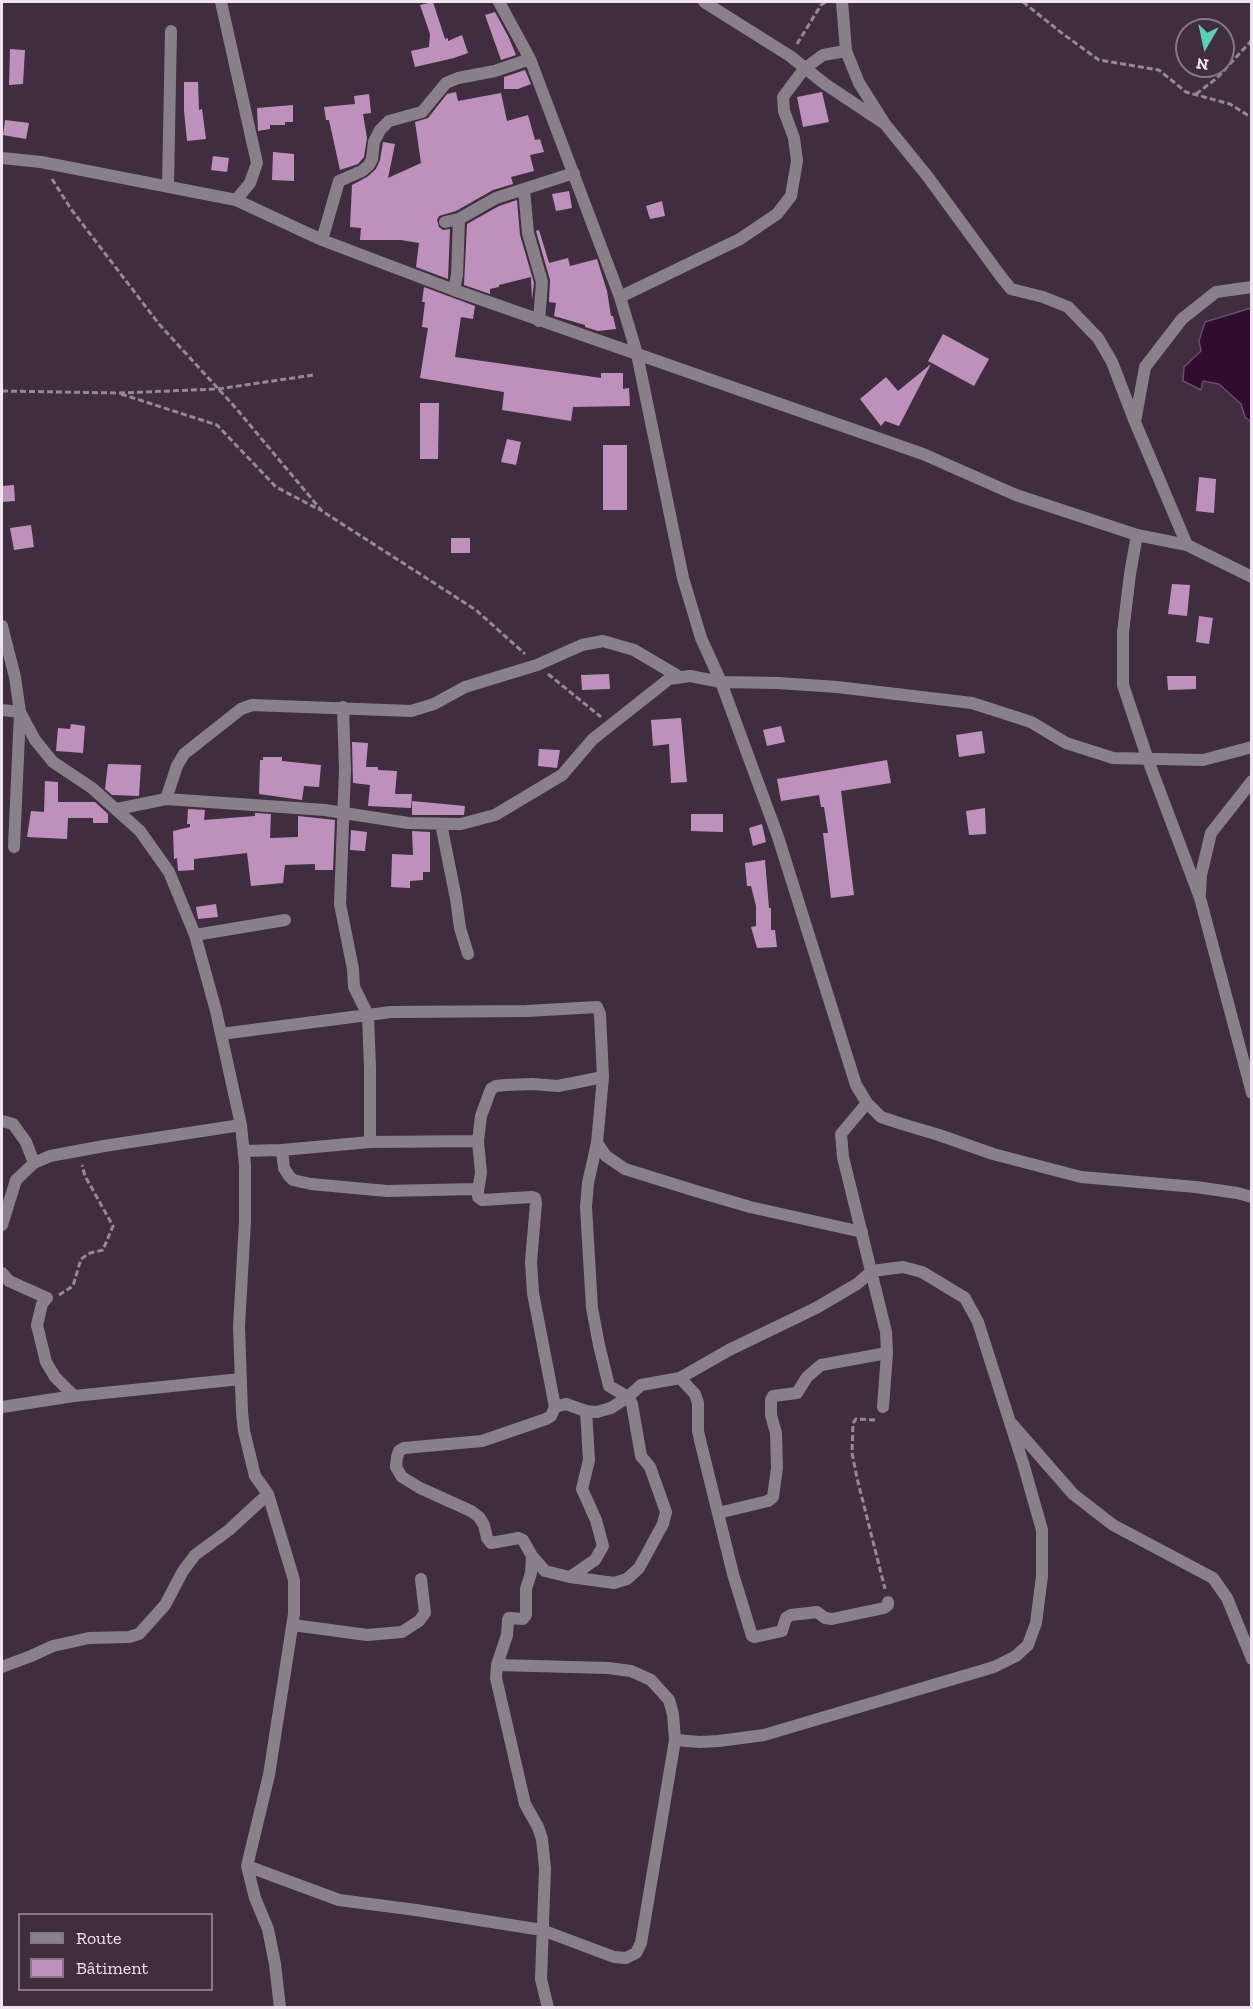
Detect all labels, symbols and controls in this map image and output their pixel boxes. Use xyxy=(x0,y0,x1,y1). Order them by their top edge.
north arrow xyxy=(1175,18,1235,78)
text: N xyxy=(1195,54,1210,75)
legend xyxy=(18,1913,213,1991)
text: Route xyxy=(76,1927,121,1949)
text: Bâtiment xyxy=(76,1957,148,1979)

